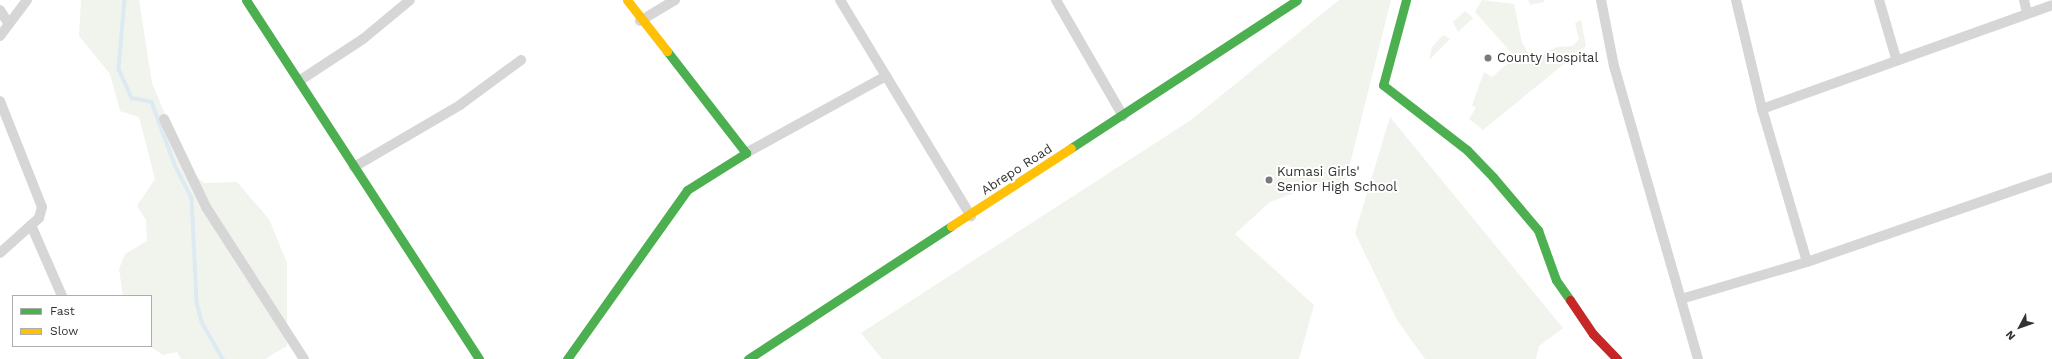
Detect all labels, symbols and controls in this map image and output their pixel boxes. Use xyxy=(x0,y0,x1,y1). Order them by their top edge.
place label: County Hospital xyxy=(1497,50,1599,66)
marker: County Hospital xyxy=(1482,52,1494,64)
street label: Abrepo Road xyxy=(979,141,1055,199)
place label: Kumasi Girls' Senior High School xyxy=(1277,165,1398,196)
marker: Kumasi Girls' Senior High School xyxy=(1264,175,1274,185)
legend xyxy=(12,295,152,347)
text: Fast xyxy=(50,304,75,318)
north arrow xyxy=(2000,307,2040,347)
text: Slow xyxy=(50,324,78,338)
text: N xyxy=(2003,328,2018,343)

